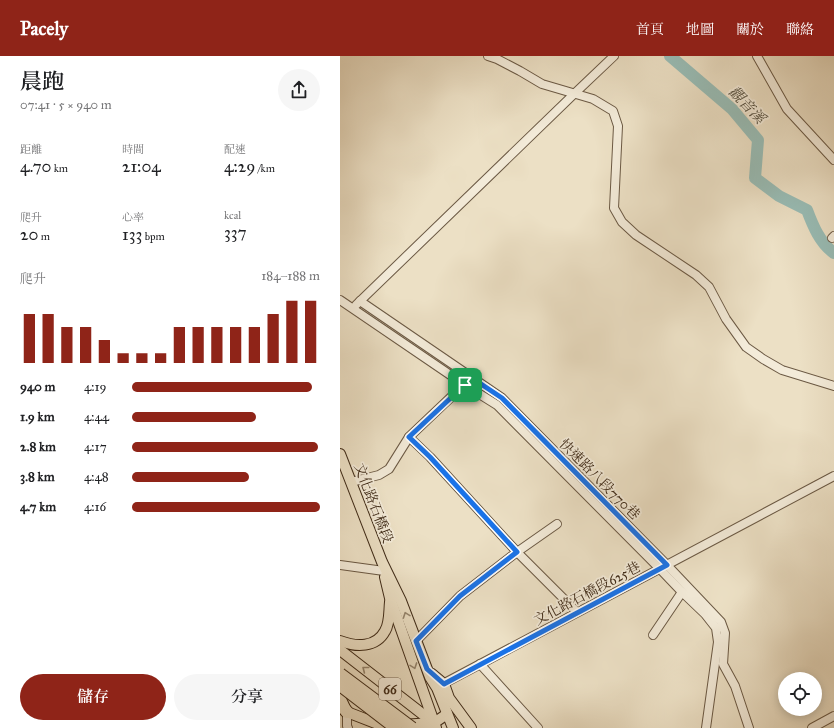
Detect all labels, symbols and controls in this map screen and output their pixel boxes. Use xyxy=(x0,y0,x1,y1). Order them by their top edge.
text: Pacely xyxy=(20,17,68,40)
text: 首頁 xyxy=(636,21,664,38)
text: 地圖 xyxy=(686,21,714,38)
text: 關於 xyxy=(736,21,764,38)
text: 聯絡 xyxy=(786,21,814,38)
text: 晨跑 xyxy=(20,68,64,95)
button: share xyxy=(278,69,320,111)
water label: 觀音溪 xyxy=(725,83,770,129)
text: 07:41 · 5 × 940 m xyxy=(20,97,112,113)
text: 距離 xyxy=(20,143,42,156)
text: 時間 xyxy=(122,143,144,156)
text: 配速 xyxy=(224,143,246,156)
text: 4.70 xyxy=(20,156,51,177)
text: 21:04 xyxy=(122,156,161,177)
text: 4:29 xyxy=(224,156,255,177)
text: km xyxy=(51,162,68,175)
text: /km xyxy=(255,162,275,175)
text: kcal xyxy=(224,209,241,222)
text: 爬升 xyxy=(20,211,42,224)
text: 心率 xyxy=(122,211,144,224)
text: 337 xyxy=(224,222,247,243)
text: 20 xyxy=(20,224,38,245)
text: 133 xyxy=(122,224,142,245)
text: m xyxy=(38,230,50,243)
text: bpm xyxy=(142,230,165,243)
text: 184–188 m xyxy=(261,268,320,284)
text: 爬升 xyxy=(20,271,46,287)
pin xyxy=(448,368,482,402)
icon: arrive xyxy=(454,374,476,396)
text: 940 m xyxy=(20,379,56,395)
text: 4:19 xyxy=(84,379,107,395)
text: 1.9 km xyxy=(20,409,55,425)
text: 4:44 xyxy=(84,409,109,425)
street label: 快速路八段770巷 xyxy=(556,435,644,523)
text: 2.8 km xyxy=(20,439,56,455)
text: 4:17 xyxy=(84,439,107,455)
street label: 文化路石橋段 xyxy=(351,461,397,545)
text: 3.8 km xyxy=(20,469,55,485)
text: 4:48 xyxy=(84,469,109,485)
text: 4.7 km xyxy=(20,499,56,515)
text: 4:16 xyxy=(84,499,106,515)
street label: 文化路石橋段625巷 xyxy=(531,558,644,629)
one-way arrow xyxy=(403,611,411,618)
one-way arrow xyxy=(409,662,418,669)
one-way arrow xyxy=(363,667,370,674)
map controls xyxy=(778,672,822,716)
button: locate xyxy=(778,672,822,716)
button: 儲存 xyxy=(20,674,166,720)
button: 分享 xyxy=(174,674,320,720)
road number: 66 xyxy=(379,678,401,700)

